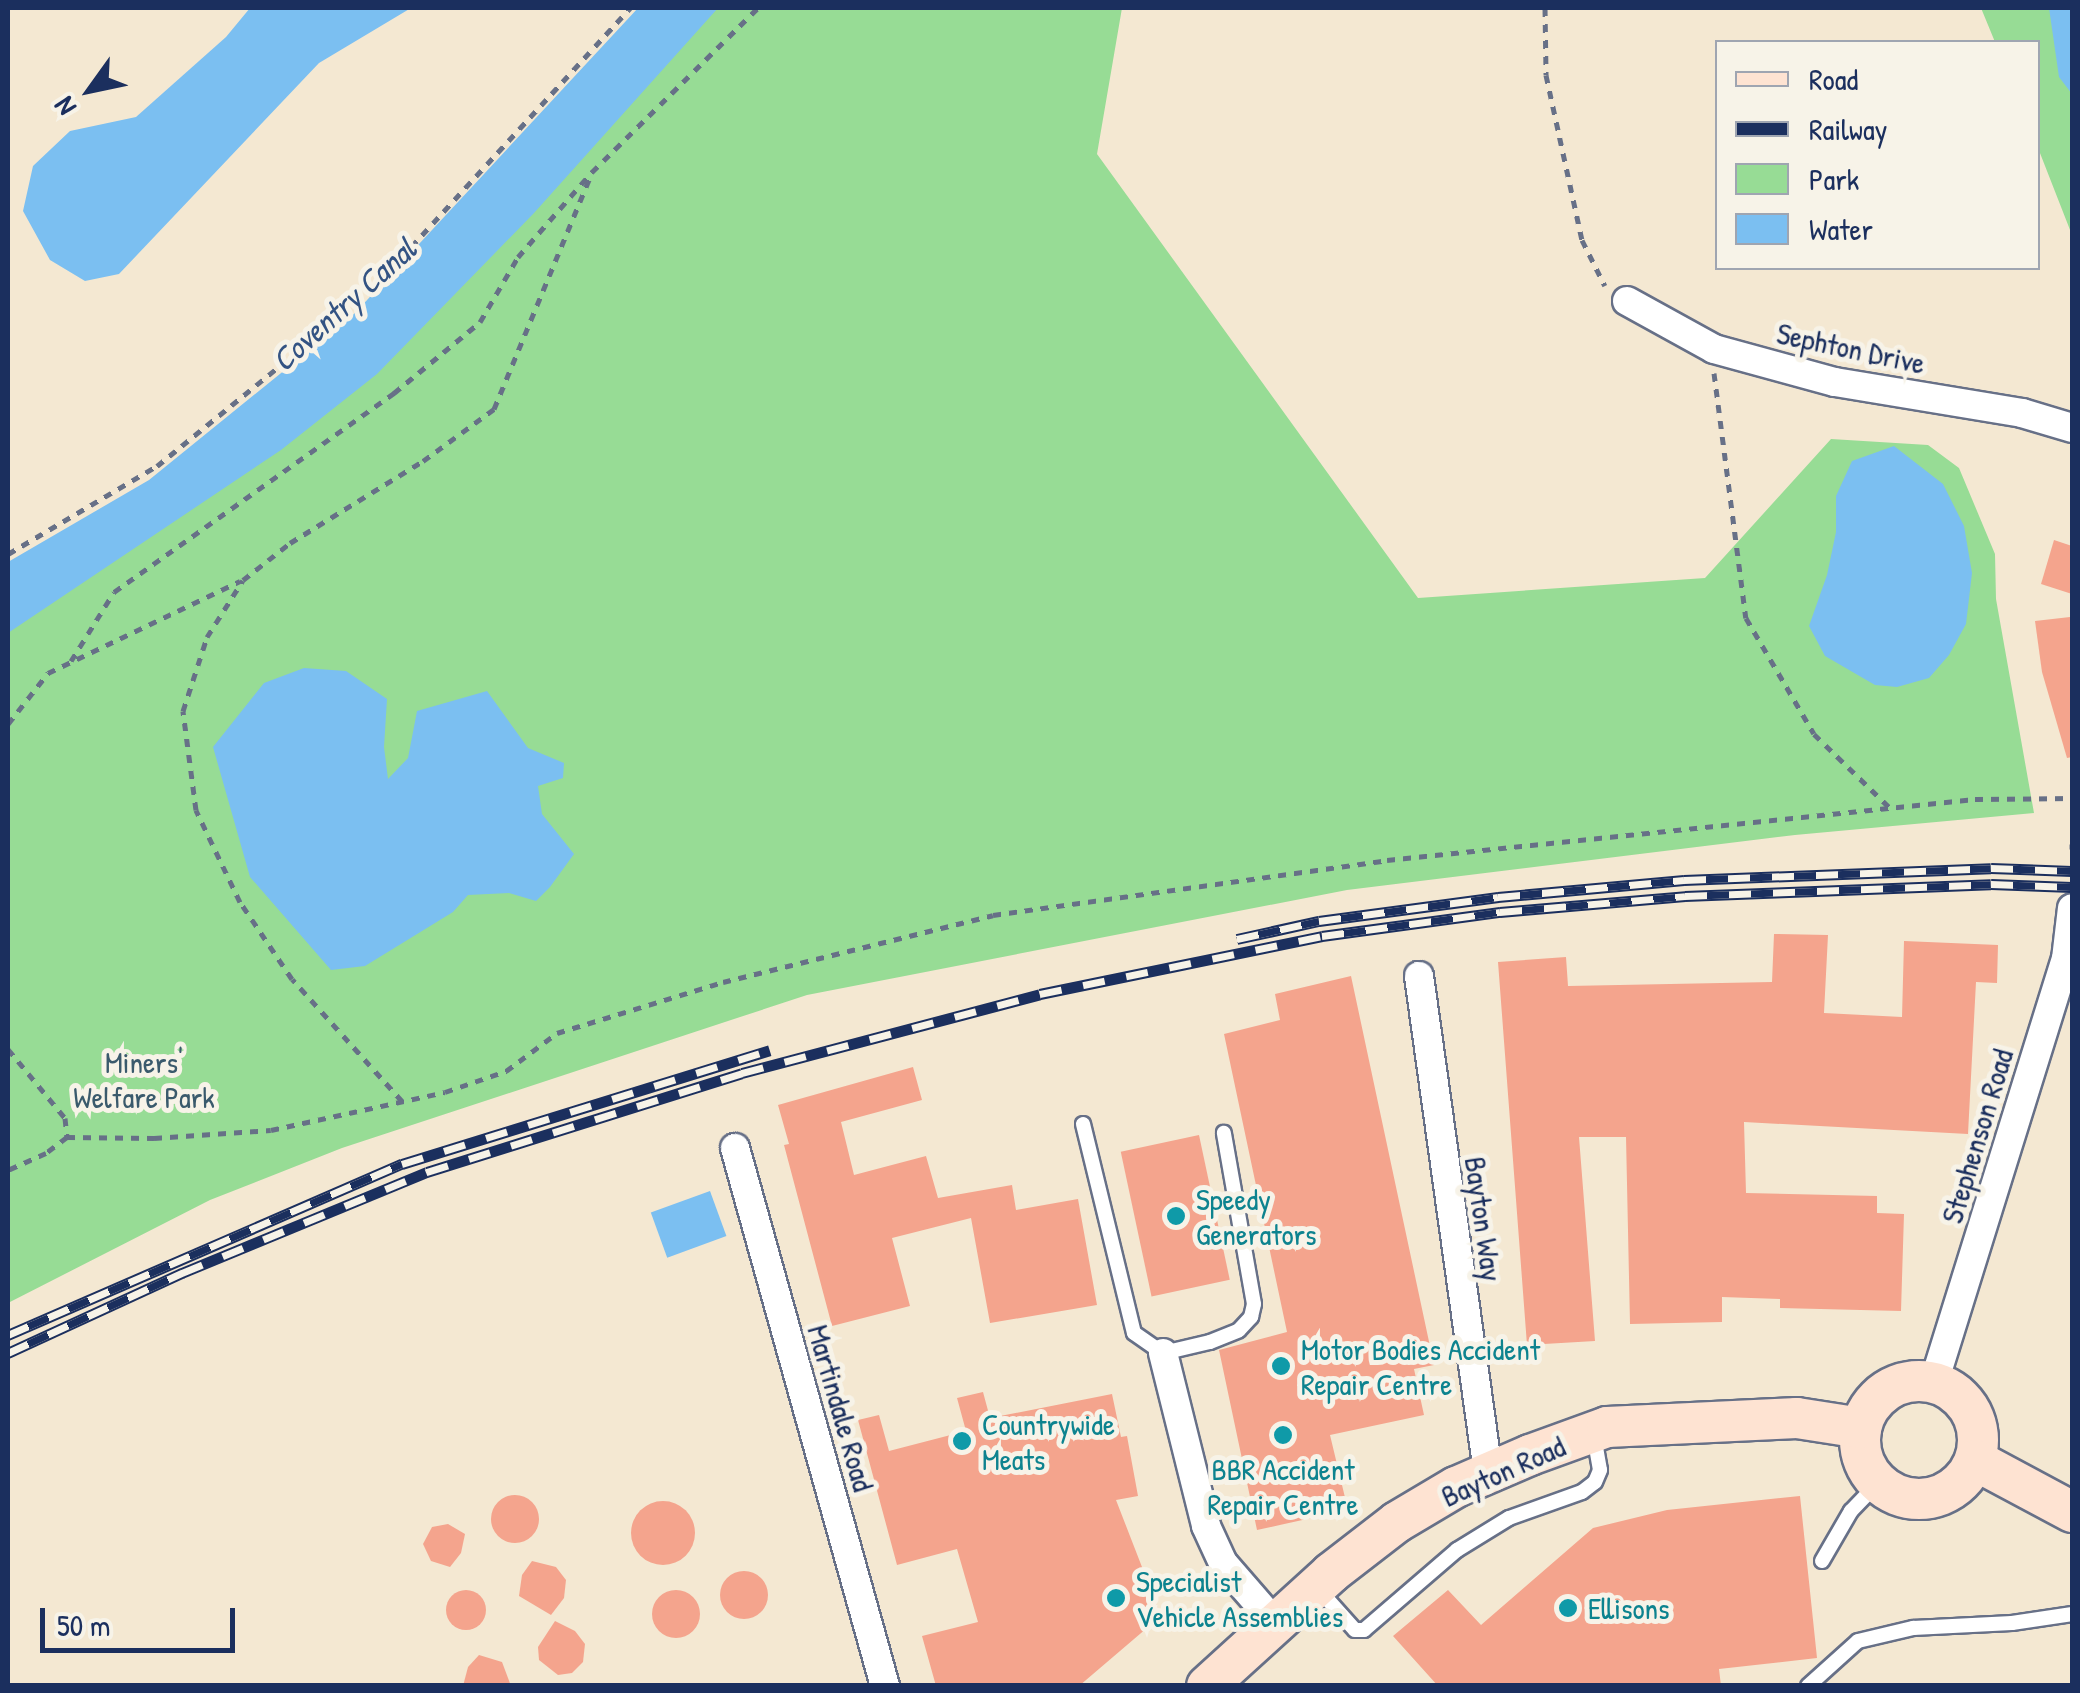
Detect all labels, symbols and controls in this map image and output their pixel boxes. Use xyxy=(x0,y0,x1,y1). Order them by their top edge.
north arrow xyxy=(40,40,140,140)
legend xyxy=(1715,40,2040,270)
text: Road xyxy=(1809,59,1858,99)
text: N xyxy=(45,90,85,123)
text: Railway xyxy=(1809,109,1887,149)
text: Park xyxy=(1809,159,1859,199)
text: Water xyxy=(1809,209,1873,249)
water label: Coventry Canal xyxy=(264,230,424,380)
street label: Sephton Drive xyxy=(1774,315,1928,381)
park label: Miners' Welfare Park xyxy=(73,1044,215,1114)
street label: Stephenson Road xyxy=(1933,1045,2021,1227)
street label: Bayton Way xyxy=(1457,1154,1511,1284)
place label: Speedy Generators xyxy=(1196,1181,1317,1252)
marker: Speedy Generators xyxy=(1165,1205,1187,1227)
street label: Martindale Road xyxy=(800,1321,882,1495)
place label: Motor Bodies Accident Repair Centre xyxy=(1301,1331,1540,1402)
marker: Motor Bodies Accident Repair Centre xyxy=(1270,1355,1292,1377)
place label: Countrywide Meats xyxy=(982,1406,1115,1476)
marker: BBR Accident Repair Centre xyxy=(1272,1424,1294,1446)
street label: Bayton Road xyxy=(1436,1428,1570,1514)
marker: Countrywide Meats xyxy=(951,1430,973,1452)
place label: BBR Accident Repair Centre xyxy=(1207,1451,1359,1522)
place label: Specialist Vehicle Assemblies xyxy=(1136,1563,1343,1634)
marker: Specialist Vehicle Assemblies xyxy=(1105,1587,1127,1609)
scale bar xyxy=(45,1588,240,1650)
place label: Ellisons xyxy=(1588,1590,1670,1626)
marker: Ellisons xyxy=(1557,1597,1579,1619)
text: 50 m xyxy=(57,1605,110,1645)

